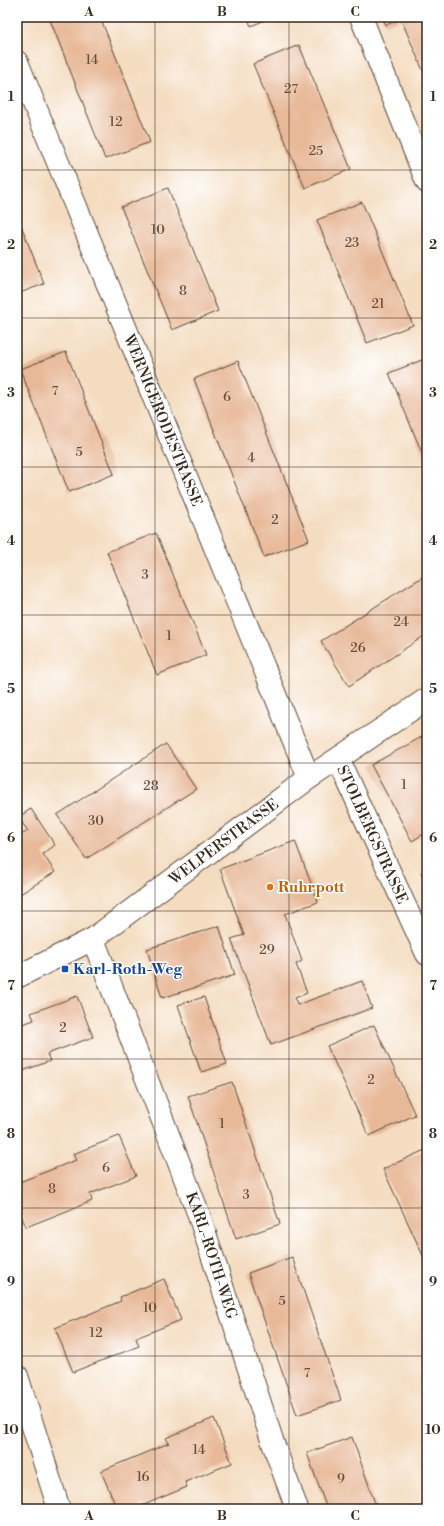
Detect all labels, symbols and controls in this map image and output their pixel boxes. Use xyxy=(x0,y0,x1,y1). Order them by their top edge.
text: A xyxy=(83,4,94,20)
text: B xyxy=(217,4,227,20)
text: C xyxy=(350,4,360,20)
house number: 14 xyxy=(86,52,99,68)
house number: 27 xyxy=(284,81,298,97)
text: 1 xyxy=(8,89,15,105)
text: 1 xyxy=(430,89,437,105)
house number: 12 xyxy=(109,114,123,130)
house number: 25 xyxy=(309,143,323,159)
house number: 10 xyxy=(151,222,165,238)
house number: 23 xyxy=(345,235,359,251)
text: 2 xyxy=(7,237,15,253)
text: 2 xyxy=(429,237,437,253)
house number: 8 xyxy=(179,283,187,299)
house number: 21 xyxy=(371,296,385,312)
street label: WERNIGERODESTRASSE xyxy=(119,331,207,509)
house number: 7 xyxy=(52,383,59,399)
text: 3 xyxy=(7,385,15,401)
text: 3 xyxy=(429,385,437,401)
house number: 6 xyxy=(223,389,231,405)
house number: 5 xyxy=(75,444,83,460)
house number: 4 xyxy=(247,450,255,466)
house number: 2 xyxy=(271,512,279,528)
text: 4 xyxy=(7,533,16,549)
text: 4 xyxy=(429,533,438,549)
house number: 3 xyxy=(141,567,149,583)
house number: 24 xyxy=(393,614,409,630)
house number: 1 xyxy=(166,628,172,644)
house number: 26 xyxy=(350,640,366,656)
text: 5 xyxy=(7,681,15,697)
text: 5 xyxy=(429,681,437,697)
street label: STOLBERGSTRASSE xyxy=(333,762,412,907)
house number: 1 xyxy=(401,777,407,793)
house number: 28 xyxy=(143,778,159,794)
street label: WELPERSTRASSE xyxy=(164,794,282,889)
house number: 30 xyxy=(88,813,104,829)
text: 6 xyxy=(7,830,15,846)
text: 6 xyxy=(429,830,437,846)
place label: Ruhrpott xyxy=(278,878,345,897)
marker: Ruhrpott xyxy=(265,882,275,892)
house number: 29 xyxy=(259,942,275,958)
place label: Karl-Roth-Weg xyxy=(73,960,182,979)
marker: Karl-Roth-Weg xyxy=(60,964,70,974)
text: 7 xyxy=(7,978,15,994)
text: 7 xyxy=(429,978,437,994)
house number: 2 xyxy=(59,1020,67,1036)
house number: 2 xyxy=(367,1072,375,1088)
house number: 1 xyxy=(219,1116,225,1132)
text: 8 xyxy=(7,1126,15,1142)
text: 8 xyxy=(429,1126,437,1142)
house number: 6 xyxy=(102,1160,110,1176)
house number: 8 xyxy=(48,1181,56,1197)
house number: 3 xyxy=(242,1187,250,1203)
street label: KARL-ROTH-WEG xyxy=(182,1189,242,1321)
text: 9 xyxy=(7,1274,15,1290)
text: 9 xyxy=(429,1274,437,1290)
house number: 5 xyxy=(278,1293,286,1309)
house number: 10 xyxy=(143,1300,157,1316)
house number: 12 xyxy=(89,1325,103,1341)
house number: 7 xyxy=(304,1365,311,1381)
text: 10 xyxy=(3,1422,19,1438)
text: 10 xyxy=(425,1422,441,1438)
house number: 14 xyxy=(193,1442,206,1458)
house number: 16 xyxy=(136,1469,150,1485)
house number: 9 xyxy=(337,1471,345,1487)
text: A xyxy=(83,1508,94,1524)
text: B xyxy=(217,1508,227,1524)
text: C xyxy=(350,1508,360,1524)

